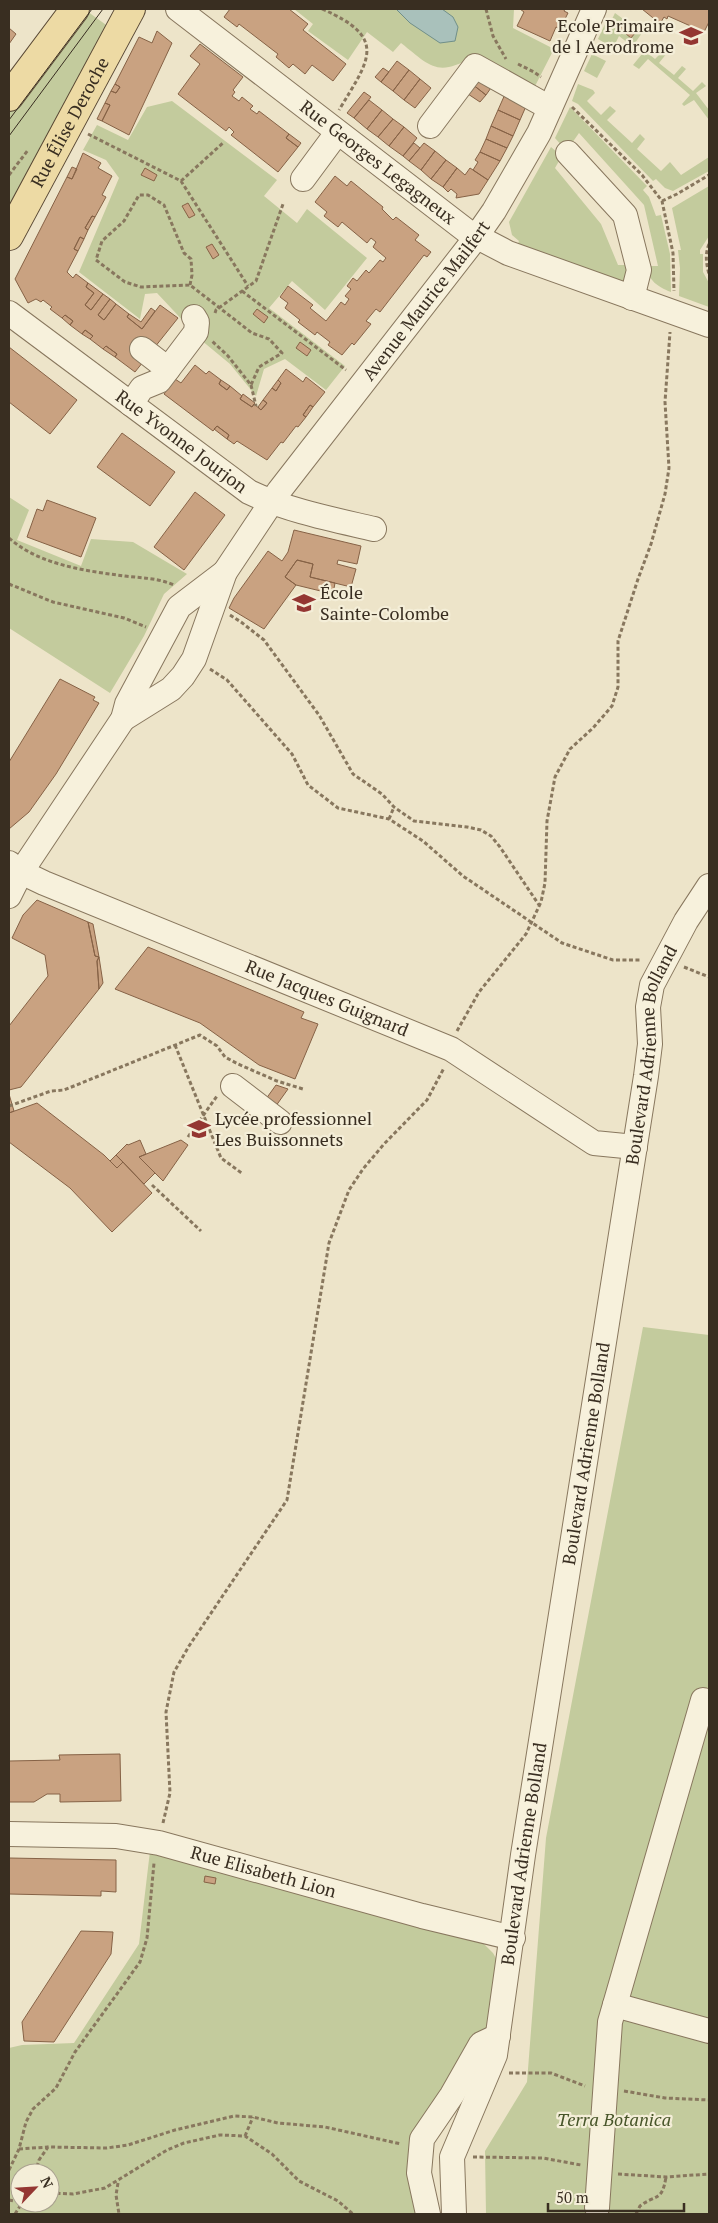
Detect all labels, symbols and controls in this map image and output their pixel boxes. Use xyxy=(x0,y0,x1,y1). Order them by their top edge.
place label: Ecole Primaire de l Aerodrome xyxy=(552,13,674,58)
school or university icon: Ecole Primaire de l Aerodrome xyxy=(678,23,704,49)
street label: Rue Élise Deroche xyxy=(24,53,114,191)
street label: Rue Georges Legagneux xyxy=(295,94,462,230)
street label: Avenue Maurice Mailfert xyxy=(356,215,495,385)
street label: Rue Yvonne Jourjon xyxy=(111,384,253,498)
place label: École Sainte-Colombe xyxy=(320,580,449,625)
school or university icon: École Sainte-Colombe xyxy=(291,590,317,616)
street label: Boulevard Adrienne Bolland xyxy=(619,940,682,1166)
street label: Rue Jacques Guignard xyxy=(242,953,413,1041)
place label: Lycée professionnel Les Buissonnets xyxy=(215,1106,372,1151)
school or university icon: Lycée professionnel Les Buissonnets xyxy=(186,1116,212,1142)
street label: Boulevard Adrienne Bolland xyxy=(556,1341,615,1566)
street label: Boulevard Adrienne Bolland xyxy=(495,1741,552,1967)
street label: Rue Elisabeth Lion xyxy=(188,1839,339,1903)
park label: Terra Botanica xyxy=(557,2107,671,2131)
north arrow xyxy=(10,2163,60,2213)
text: N xyxy=(36,2173,58,2191)
scale bar xyxy=(548,2180,684,2212)
text: 50 m xyxy=(556,2187,589,2207)

